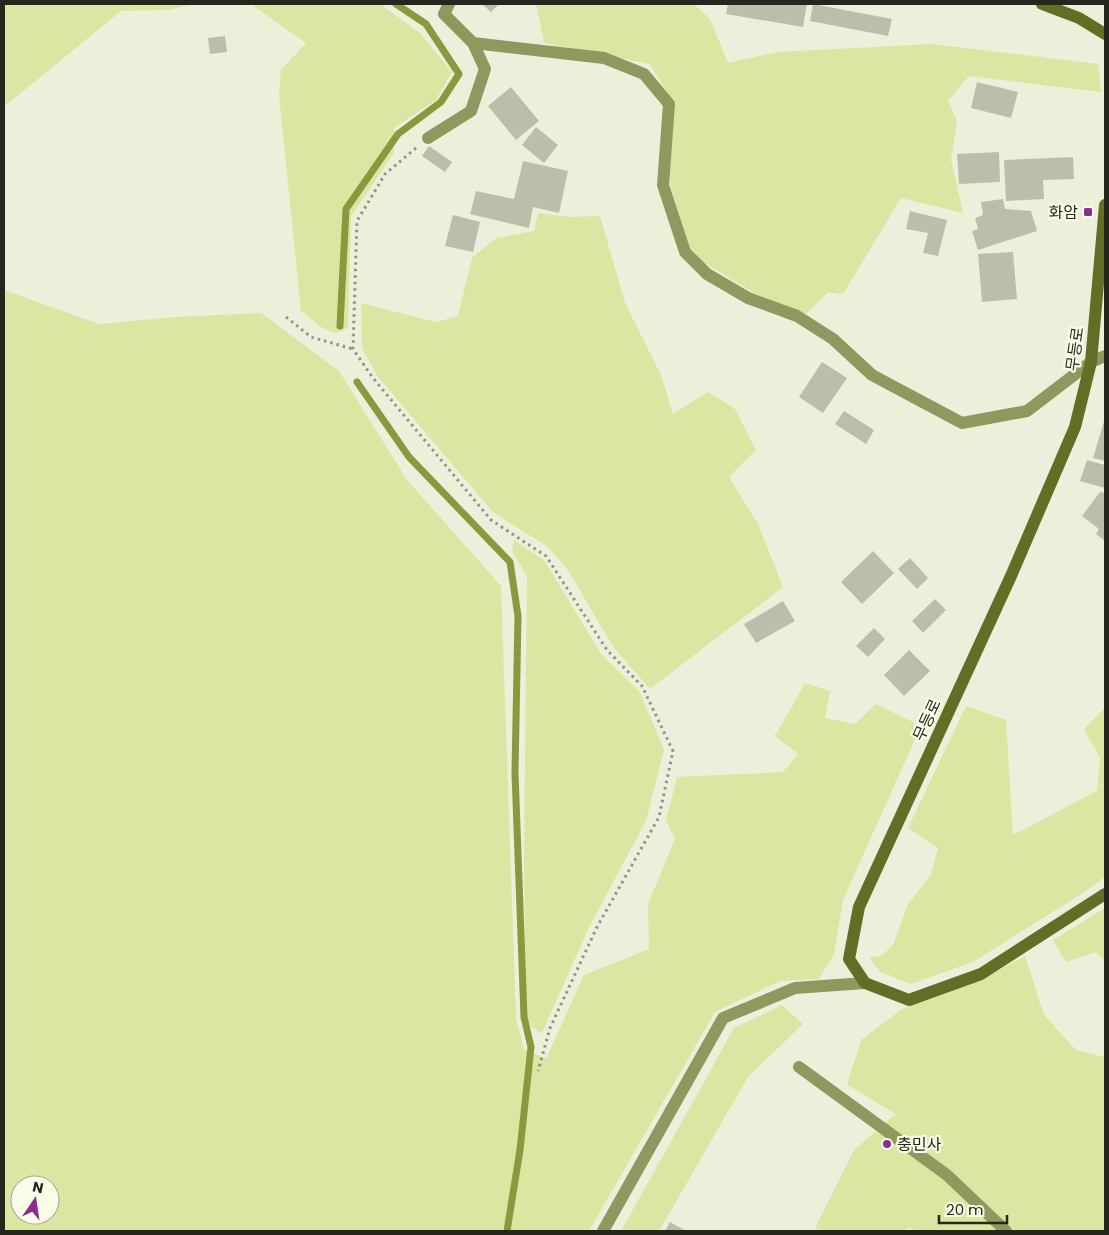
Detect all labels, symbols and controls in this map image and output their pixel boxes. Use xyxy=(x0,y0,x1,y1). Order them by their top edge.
place label: 화암 xyxy=(1049,201,1078,224)
marker: 화암 xyxy=(1082,206,1094,218)
street label: 무등로 xyxy=(1061,325,1089,372)
street label: 무등로 xyxy=(907,695,947,745)
place label: 충민사 xyxy=(897,1133,941,1156)
marker: 충민사 xyxy=(881,1138,893,1150)
north arrow xyxy=(10,1175,60,1225)
text: N xyxy=(31,1176,45,1198)
scale bar xyxy=(939,1192,1006,1224)
text: 20 m xyxy=(946,1199,984,1220)

